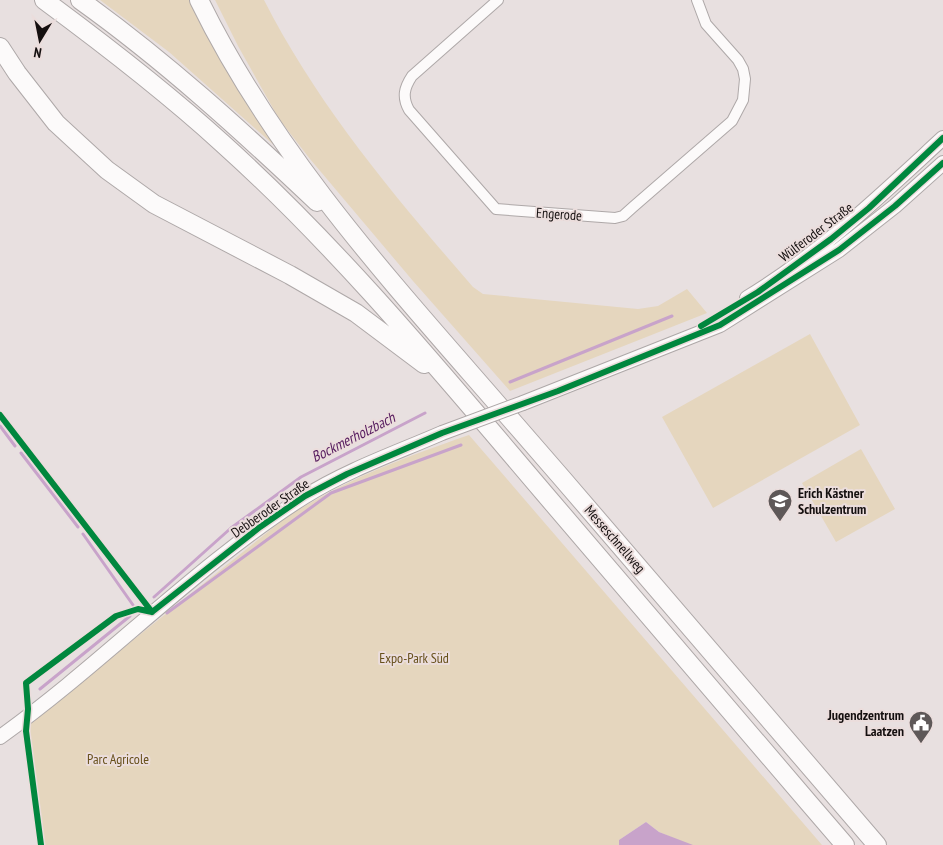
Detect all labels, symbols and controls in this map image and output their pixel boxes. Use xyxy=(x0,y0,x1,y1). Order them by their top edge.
north arrow xyxy=(15,15,65,65)
text: N xyxy=(32,43,43,62)
street label: Wülferoder Straße xyxy=(775,198,857,266)
street label: Engerode xyxy=(536,203,583,225)
water label: Bockmerholzbach xyxy=(308,407,399,466)
street label: Debberoder Straße xyxy=(227,474,313,542)
place label: Erich Kästner Schulzentrum xyxy=(798,484,866,518)
school or university icon: Erich Kästner Schulzentrum xyxy=(767,488,793,522)
street label: Messeschnellweg xyxy=(581,501,649,577)
park label: Expo-Park Süd xyxy=(379,649,449,667)
place label: Jugendzentrum Laatzen xyxy=(827,706,904,740)
public building icon: Jugendzentrum Laatzen xyxy=(908,710,934,744)
park label: Parc Agricole xyxy=(87,750,149,768)

